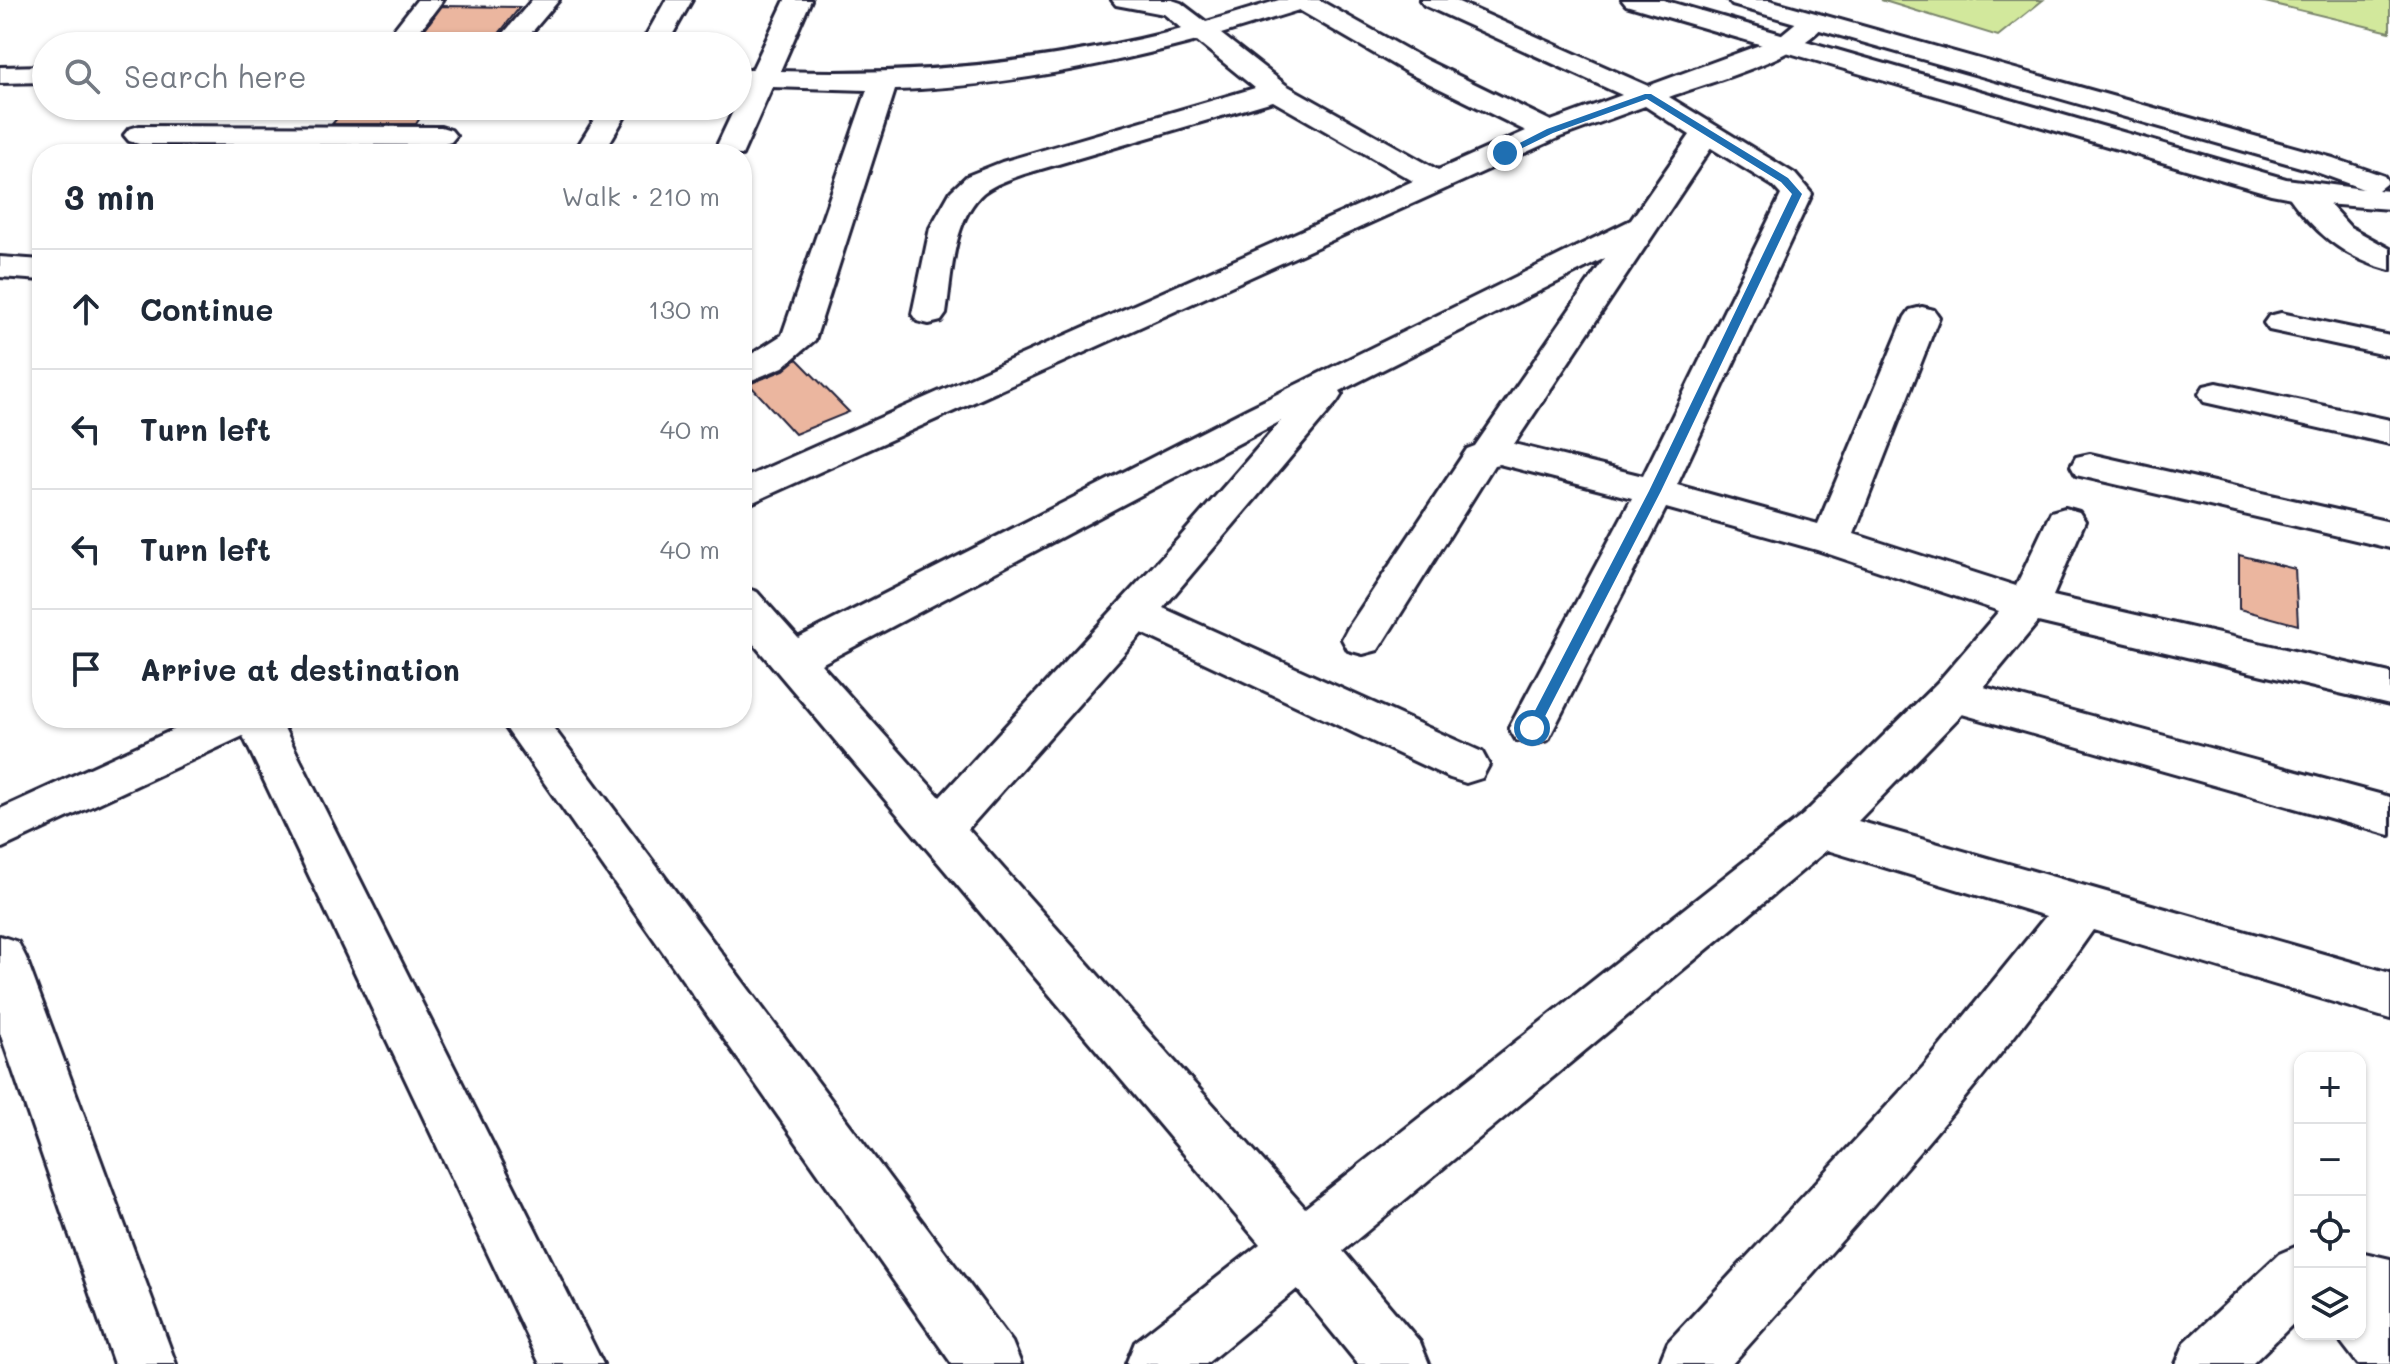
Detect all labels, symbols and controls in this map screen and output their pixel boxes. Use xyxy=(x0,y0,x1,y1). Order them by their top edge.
search box xyxy=(32,32,752,120)
icon: search xyxy=(60,54,104,98)
text: Search here xyxy=(124,56,307,96)
route end xyxy=(1487,135,1523,171)
text: 3 min xyxy=(64,174,155,219)
text: Walk · 210 m xyxy=(561,179,720,213)
icon: ahead xyxy=(64,287,108,331)
text: Continue xyxy=(140,289,273,329)
text: 130 m xyxy=(648,292,720,326)
icon: left xyxy=(64,407,108,451)
text: Turn left xyxy=(140,409,271,449)
text: 40 m xyxy=(660,412,720,446)
icon: left xyxy=(64,527,108,571)
text: Turn left xyxy=(140,529,271,569)
text: 40 m xyxy=(660,532,720,566)
icon: arrive xyxy=(64,647,108,691)
text: Arrive at destination xyxy=(140,649,460,689)
route start xyxy=(1514,710,1550,746)
map controls xyxy=(2294,1052,2366,1340)
button: + xyxy=(2294,1052,2366,1124)
button: − xyxy=(2294,1124,2366,1196)
button: locate xyxy=(2294,1196,2366,1268)
button: layers xyxy=(2294,1268,2366,1340)

